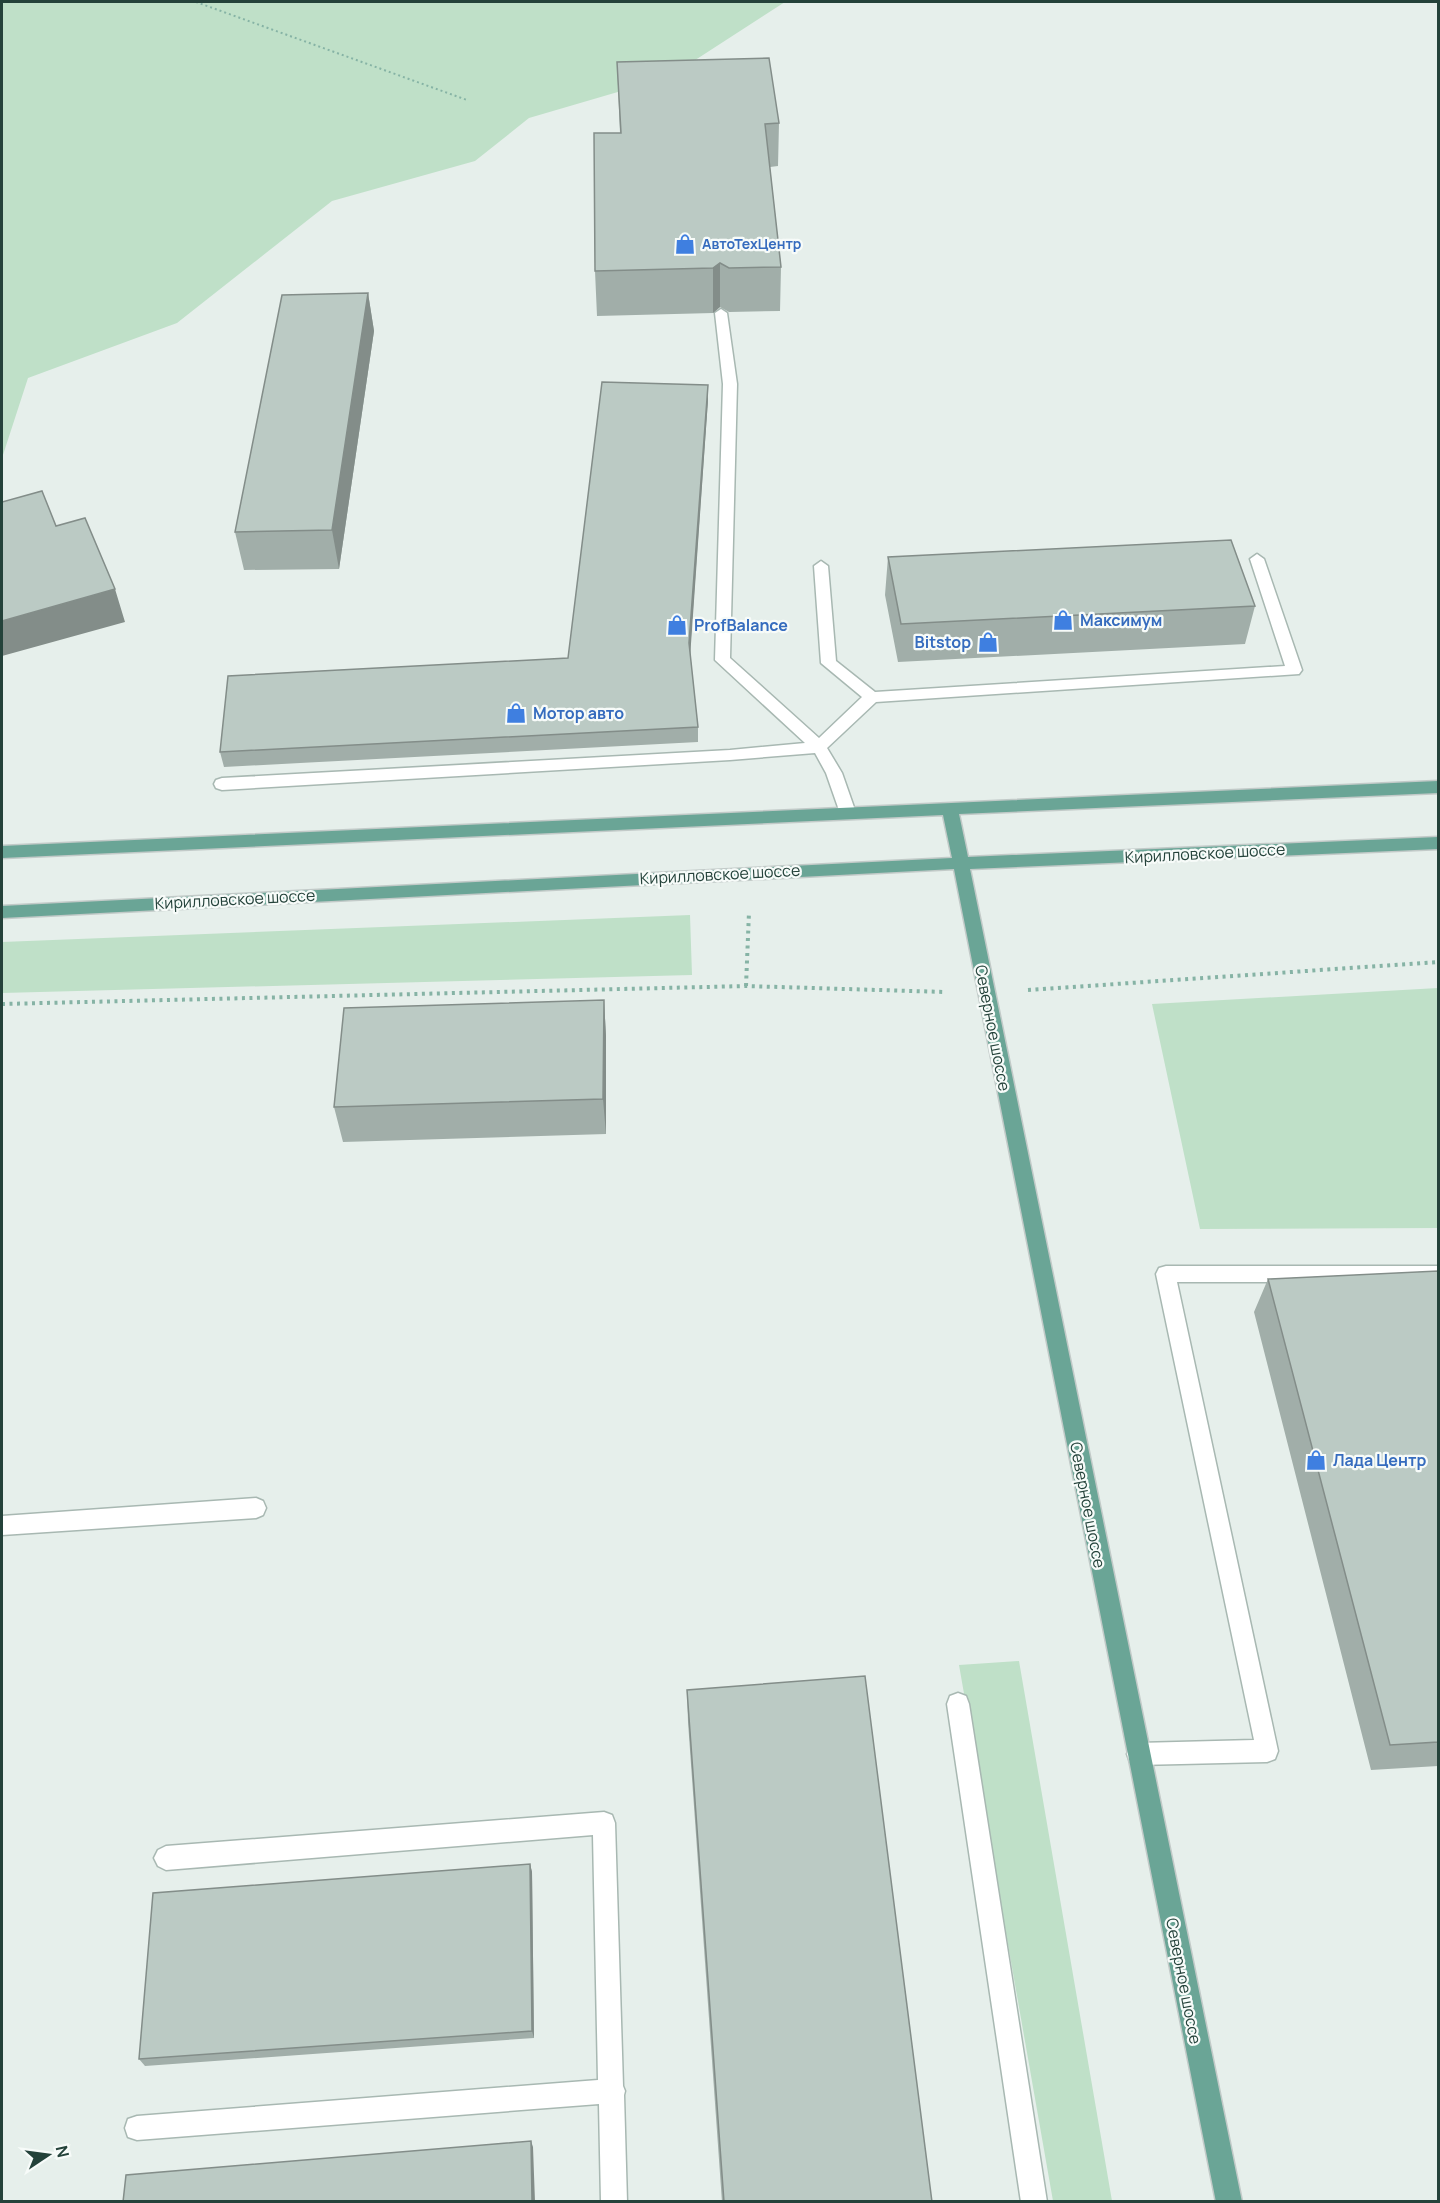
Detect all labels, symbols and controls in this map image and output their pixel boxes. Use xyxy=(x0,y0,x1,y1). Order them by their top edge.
shop icon: АвтоТехЦентр xyxy=(673,232,697,256)
place label: АвтоТехЦентр xyxy=(702,234,802,253)
shop icon: Максимум xyxy=(1051,608,1075,632)
place label: Максимум xyxy=(1080,609,1162,631)
shop icon: ProfBalance xyxy=(665,613,689,637)
place label: ProfBalance xyxy=(694,614,788,636)
shop icon: Bitstop xyxy=(976,630,1000,654)
place label: Bitstop xyxy=(915,631,971,653)
shop icon: Мотор авто xyxy=(504,701,528,725)
place label: Мотор авто xyxy=(533,702,624,724)
street label: Кирилловское шоссе xyxy=(1124,838,1286,868)
street label: Кирилловское шоссе xyxy=(639,859,801,889)
street label: Кирилловское шоссе xyxy=(154,884,316,914)
street label: Северное шоссе xyxy=(970,963,1016,1093)
street label: Северное шоссе xyxy=(1065,1440,1111,1570)
shop icon: Лада Центр xyxy=(1304,1448,1328,1472)
place label: Лада Центр xyxy=(1333,1449,1426,1471)
street label: Северное шоссе xyxy=(1161,1916,1207,2046)
north arrow xyxy=(18,2125,78,2185)
text: N xyxy=(51,2144,75,2160)

